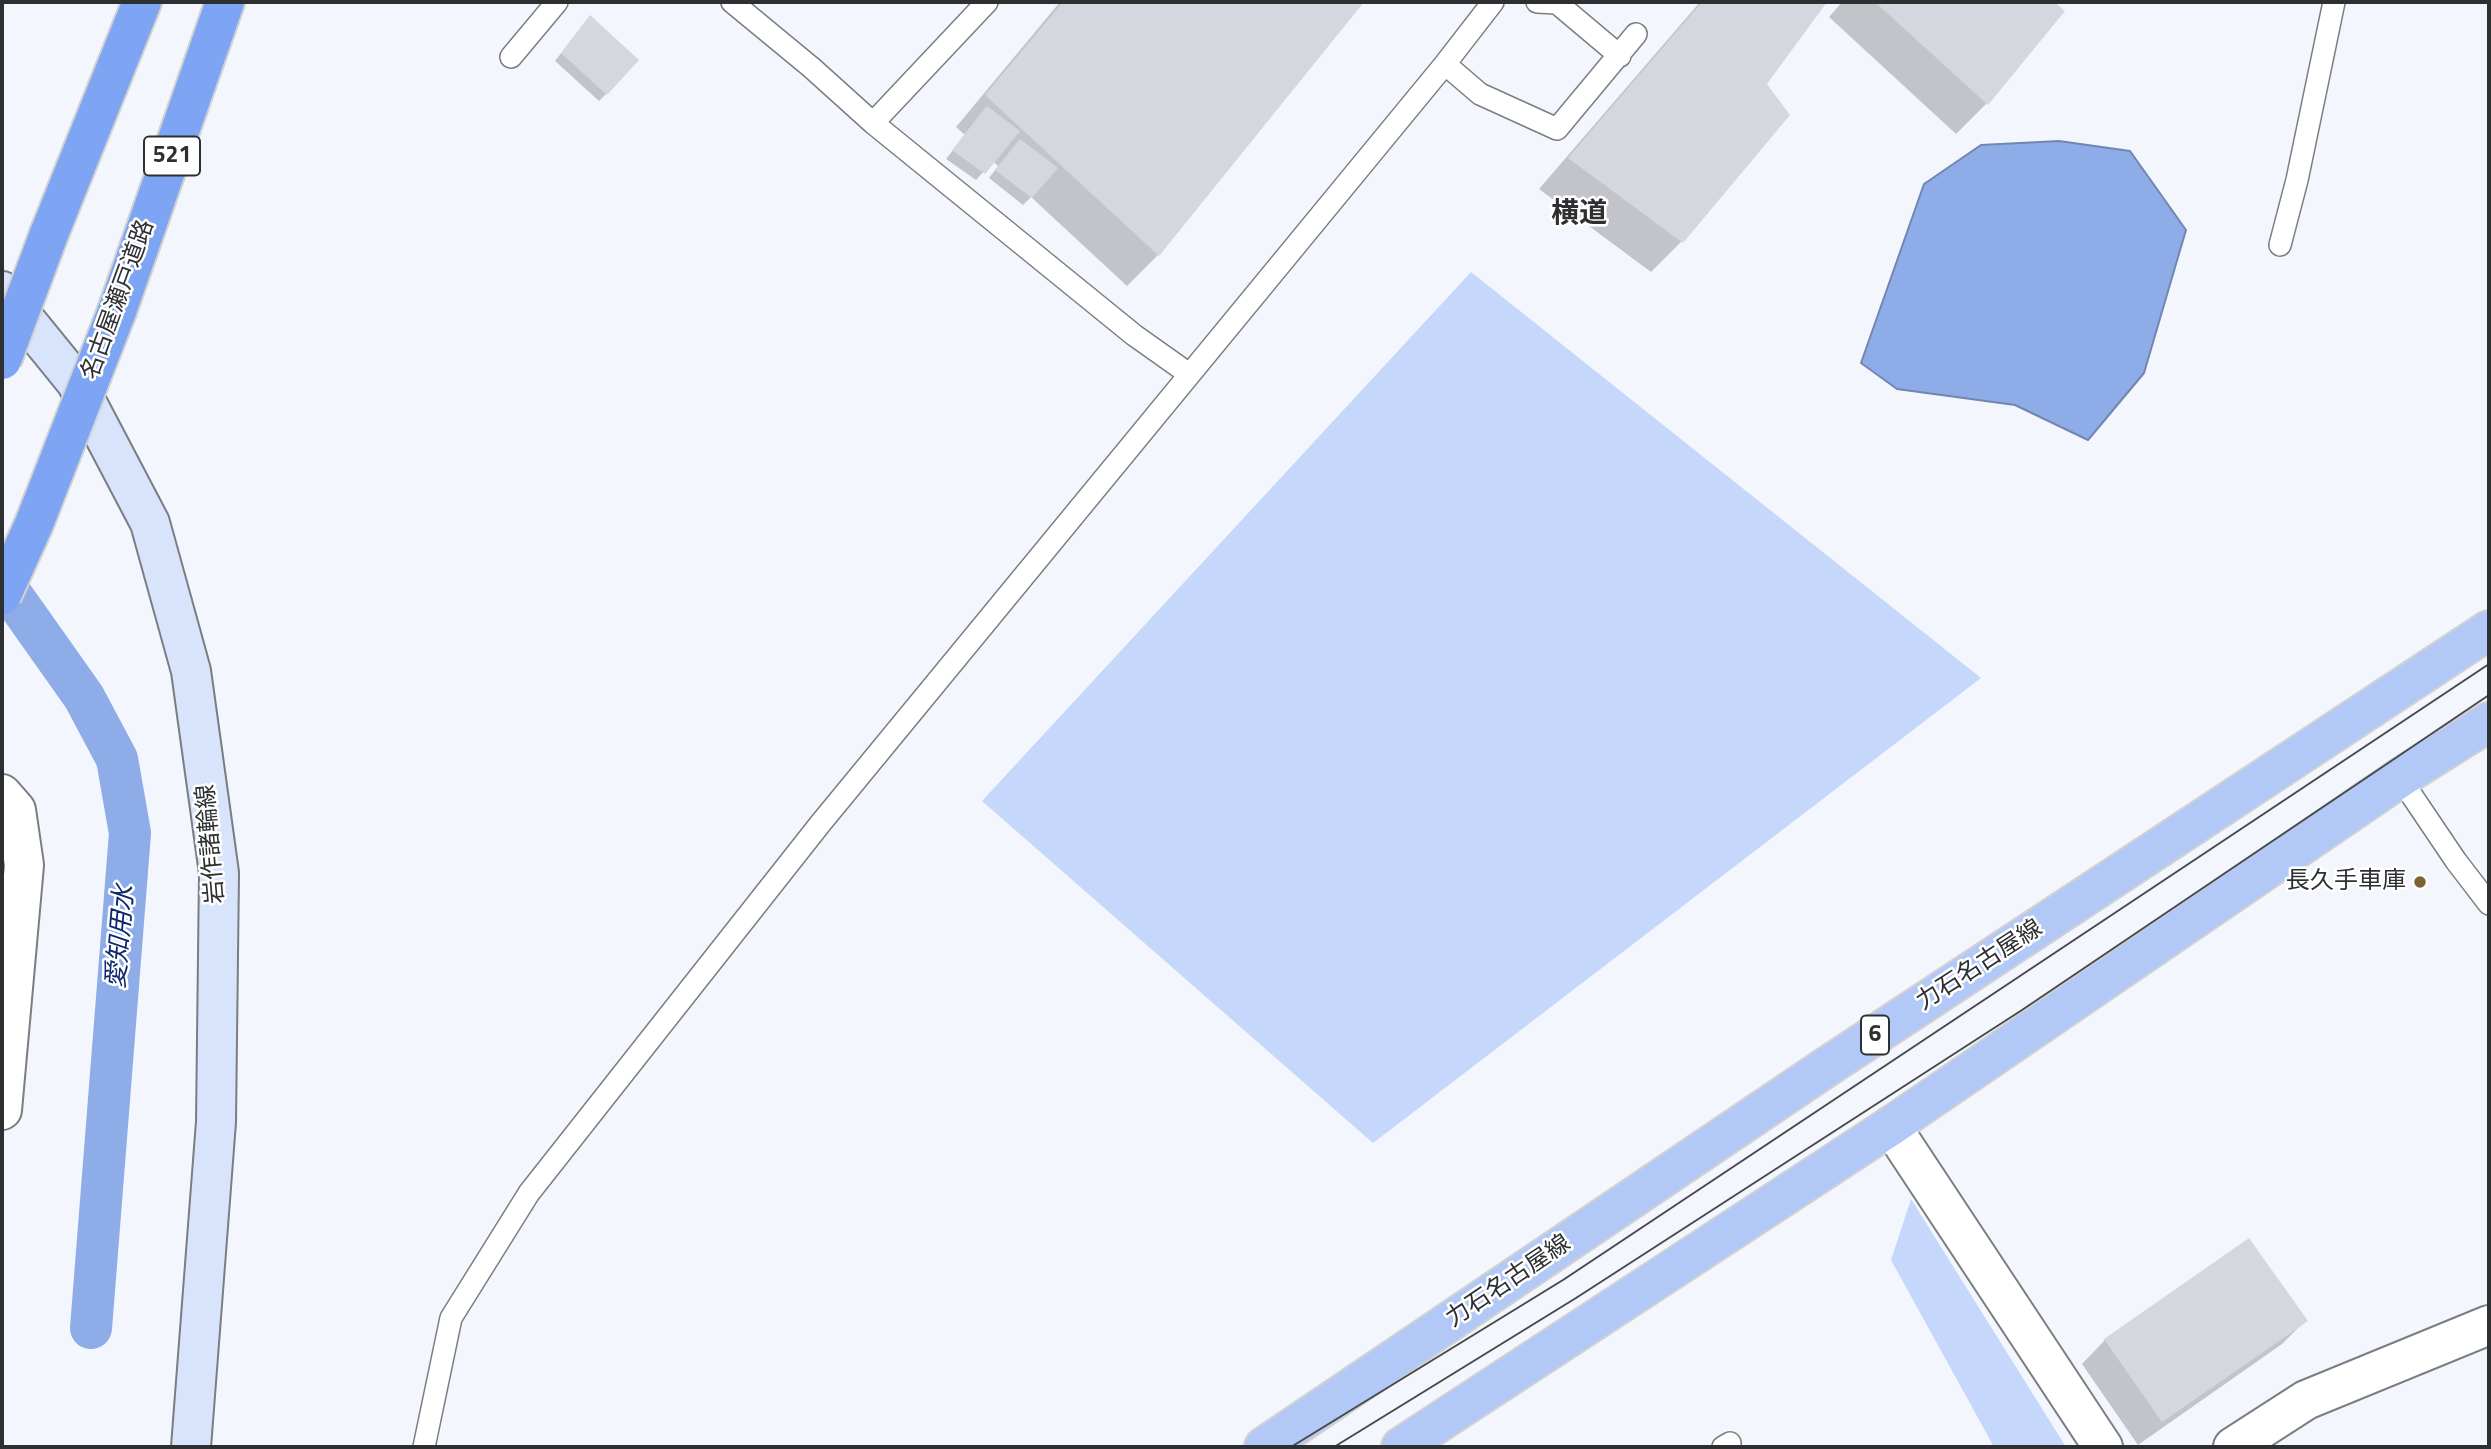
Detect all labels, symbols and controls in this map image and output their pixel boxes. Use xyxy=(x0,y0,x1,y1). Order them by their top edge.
road number: 521 xyxy=(144,136,200,176)
district label: 横道 xyxy=(1551,198,1607,232)
street label: 名古屋瀬戸道路 xyxy=(77,216,161,384)
street label: 岩作諸輪線 xyxy=(192,783,232,905)
place label: 長久手車庫 xyxy=(2286,868,2406,896)
marker: 長久手車庫 xyxy=(2412,874,2428,890)
water label: 愛知用水 xyxy=(102,884,142,990)
street label: 力石名古屋線 xyxy=(1912,915,2048,1017)
road number: 6 xyxy=(1861,1016,1889,1054)
street label: 力石名古屋線 xyxy=(1441,1230,1577,1334)

